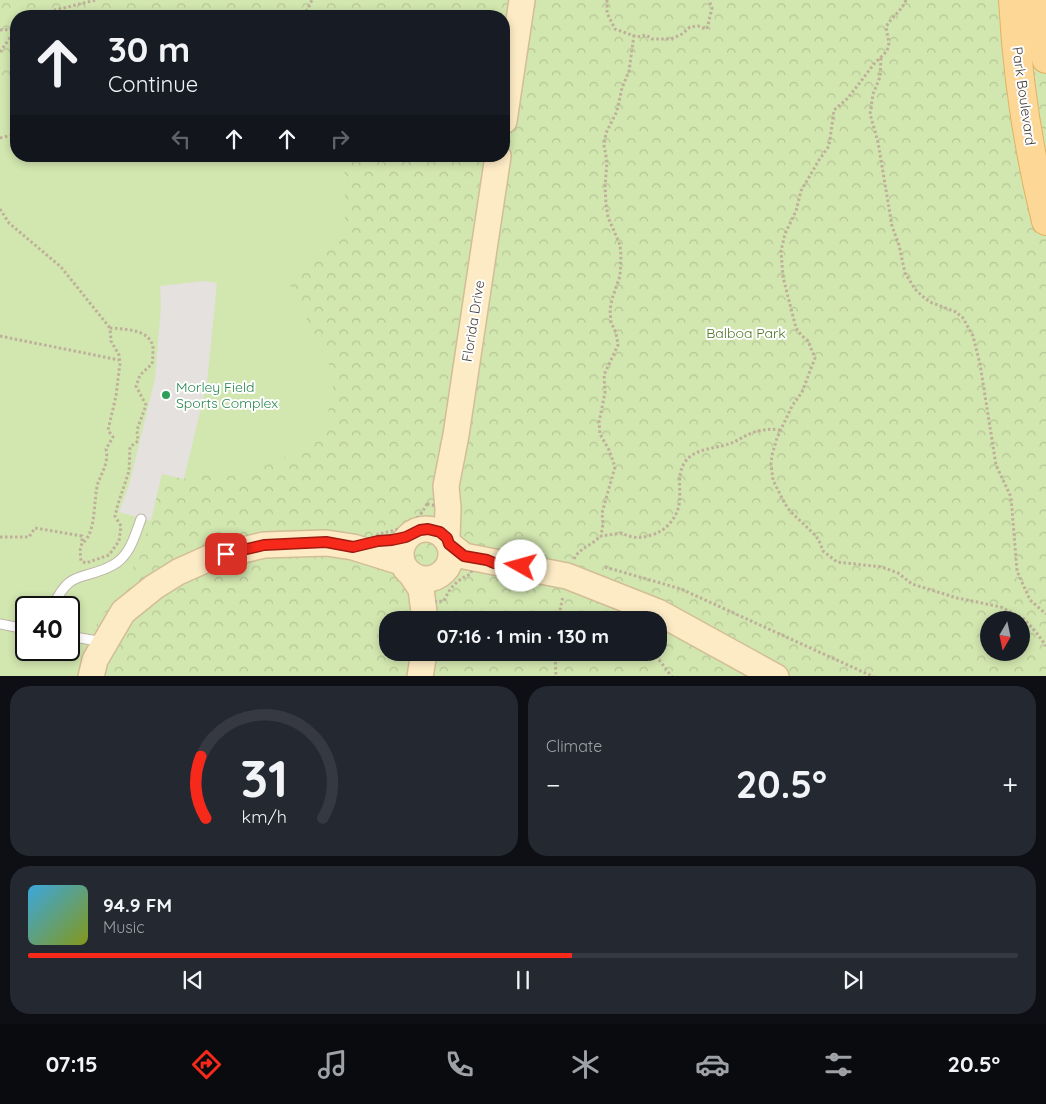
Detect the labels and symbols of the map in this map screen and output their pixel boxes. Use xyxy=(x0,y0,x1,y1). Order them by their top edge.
street label: Park Boulevard xyxy=(1008,46,1040,146)
street label: Florida Drive xyxy=(458,279,488,363)
park label: Balboa Park xyxy=(706,324,786,342)
place label: Morley Field Sports Complex xyxy=(176,378,278,412)
marker: Morley Field Sports Complex xyxy=(160,389,172,401)
pin xyxy=(205,533,247,575)
position arrow xyxy=(494,539,546,591)
speed limit sign: 40 xyxy=(15,596,80,661)
north arrow xyxy=(980,611,1030,661)

